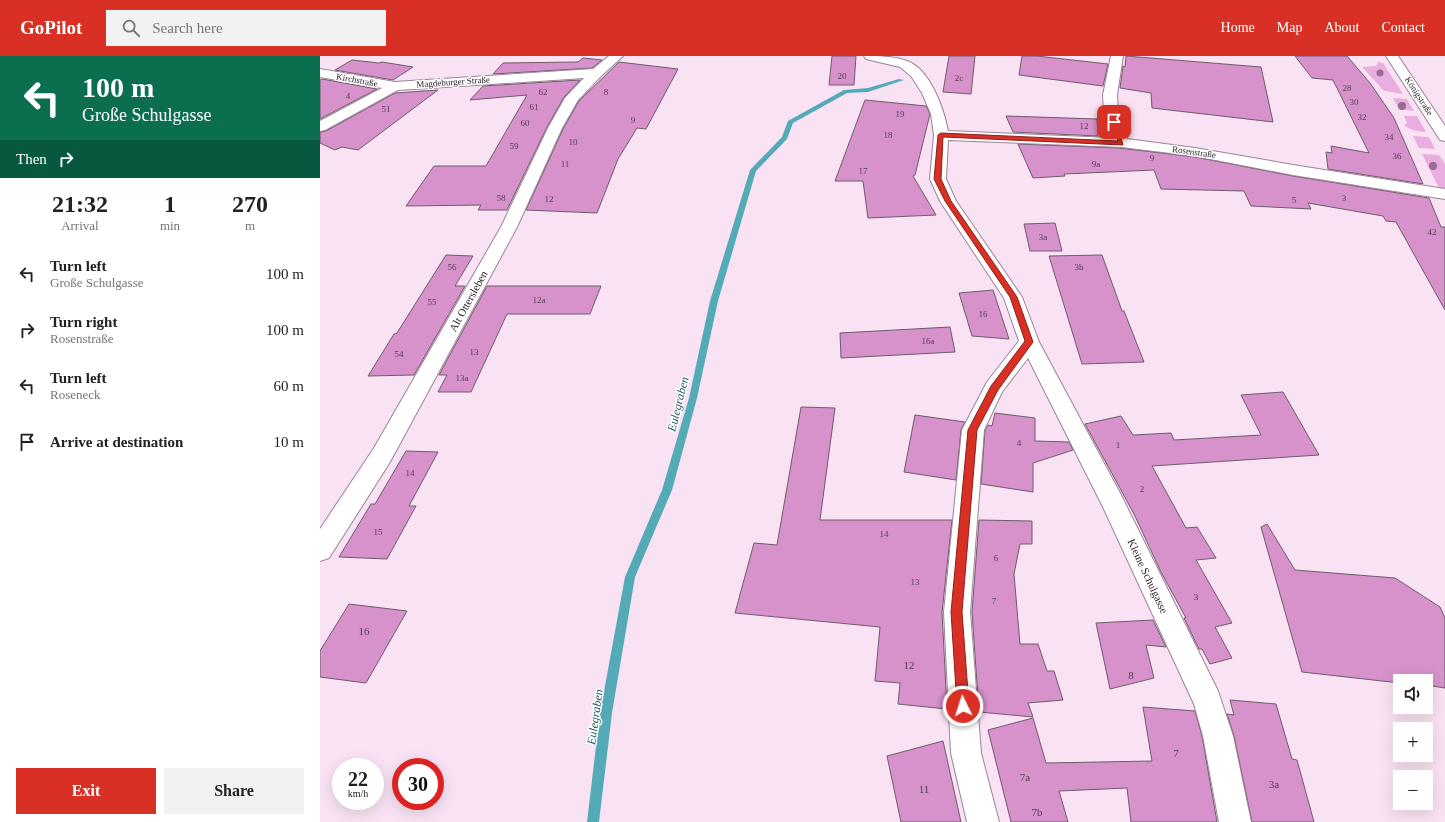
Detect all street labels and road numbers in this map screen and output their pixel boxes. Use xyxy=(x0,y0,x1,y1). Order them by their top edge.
street label: Kirchstraße xyxy=(335,71,379,89)
street label: Magdeburger Straße xyxy=(416,74,490,90)
street label: Königstraße xyxy=(1403,75,1435,117)
street label: Rosenstraße xyxy=(1172,144,1216,160)
street label: Alt Ottersleben xyxy=(446,268,490,333)
street label: Kleine Schulgasse xyxy=(1125,537,1171,615)

